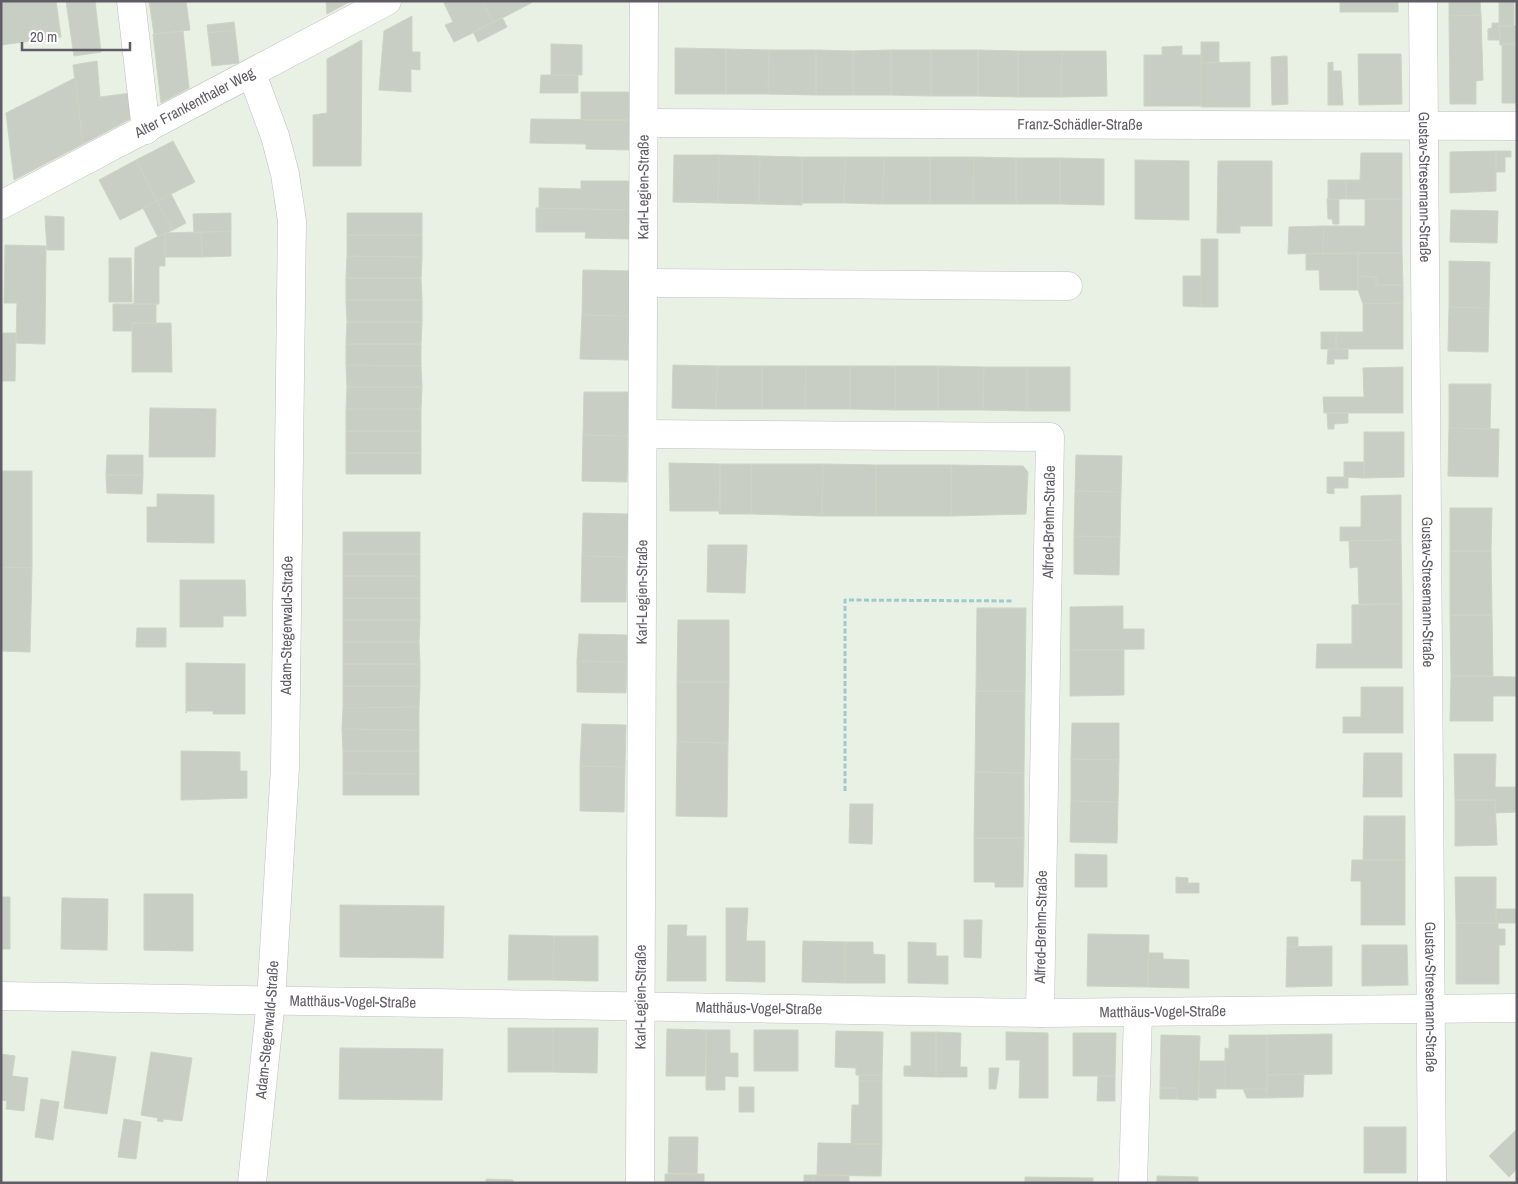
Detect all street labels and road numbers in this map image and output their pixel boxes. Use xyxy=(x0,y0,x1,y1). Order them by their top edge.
street label: Alter Frankenthaler Weg xyxy=(130,62,258,143)
street label: Gustav-Stresemann-Straße xyxy=(1414,112,1436,262)
street label: Franz-Schädler-Straße xyxy=(1017,113,1143,135)
street label: Karl-Legien-Straße xyxy=(632,134,654,239)
street label: Alfred-Brehm-Straße xyxy=(1037,465,1060,580)
street label: Gustav-Stresemann-Straße xyxy=(1417,517,1439,667)
street label: Karl-Legien-Straße xyxy=(631,539,652,644)
street label: Adam-Stegerwald-Straße xyxy=(275,556,298,696)
street label: Alfred-Brehm-Straße xyxy=(1029,870,1052,985)
street label: Gustav-Stresemann-Straße xyxy=(1420,922,1442,1072)
street label: Karl-Legien-Straße xyxy=(629,944,651,1049)
street label: Adam-Stegerwald-Straße xyxy=(250,960,283,1101)
street label: Matthäus-Vogel-Straße xyxy=(290,990,417,1013)
street label: Matthäus-Vogel-Straße xyxy=(695,996,823,1019)
street label: Matthäus-Vogel-Straße xyxy=(1099,1000,1226,1022)

